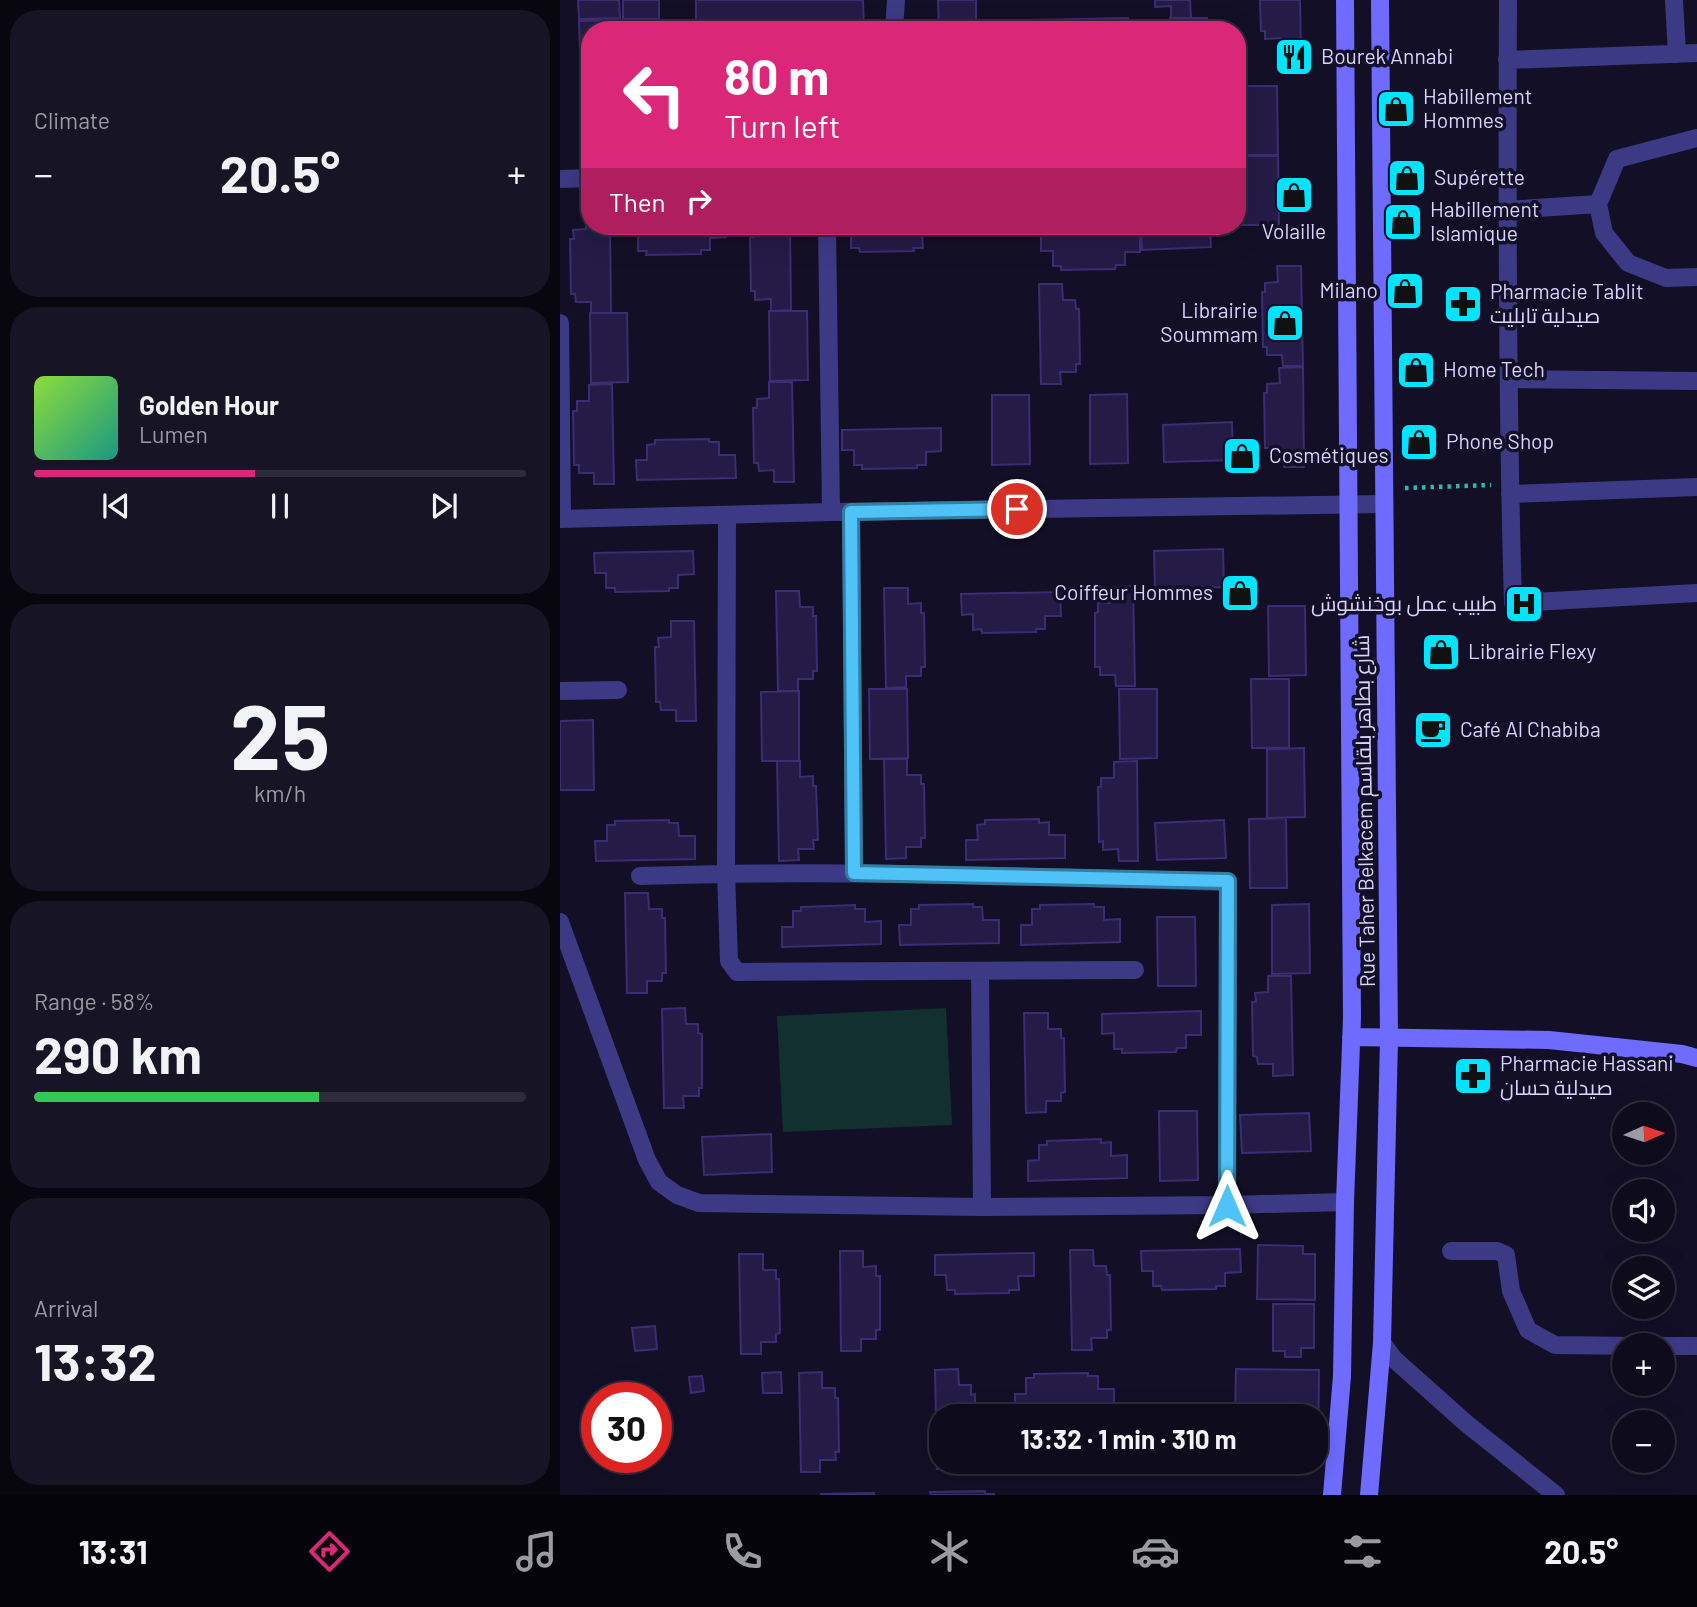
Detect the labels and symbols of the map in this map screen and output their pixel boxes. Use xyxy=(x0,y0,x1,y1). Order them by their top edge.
restaurant icon: Bourek Annabi xyxy=(1273,36,1315,78)
place label: Bourek Annabi xyxy=(1321,43,1453,68)
place label: Habillement Hommes xyxy=(1423,83,1533,132)
shop icon: Habillement Hommes xyxy=(1375,88,1417,130)
shop icon: Supérette xyxy=(1386,157,1428,199)
place label: Supérette xyxy=(1434,164,1525,189)
shop icon: Volaille xyxy=(1273,174,1315,216)
place label: Habillement Islamique xyxy=(1430,196,1540,245)
shop icon: Habillement Islamique xyxy=(1382,201,1424,243)
place label: Volaille xyxy=(1262,218,1326,243)
shop icon: Milano xyxy=(1384,270,1426,312)
place label: Milano xyxy=(1319,277,1378,302)
place label: Pharmacie Tablit صيدلية تابليت xyxy=(1490,278,1644,327)
pharmacy icon: Pharmacie Tablit صيدلية تابليت xyxy=(1442,283,1484,325)
place label: Librairie Soummam xyxy=(1160,297,1258,346)
shop icon: Librairie Soummam xyxy=(1264,302,1306,344)
shop icon: Home Tech xyxy=(1395,349,1437,391)
place label: Home Tech xyxy=(1443,356,1545,381)
shop icon: Phone Shop xyxy=(1398,421,1440,463)
place label: Phone Shop xyxy=(1446,428,1554,453)
shop icon: Cosmétiques xyxy=(1221,435,1263,477)
place label: Cosmétiques xyxy=(1269,442,1389,467)
pin xyxy=(987,479,1047,539)
shop icon: Coiffeur Hommes xyxy=(1219,572,1261,614)
place label: Coiffeur Hommes xyxy=(1054,579,1213,604)
hospital icon: طبيب عمل بوخنشوش xyxy=(1503,583,1545,625)
place label: طبيب عمل بوخنشوش xyxy=(1311,590,1497,617)
shop icon: Librairie Flexy xyxy=(1420,631,1462,673)
street label: Rue Taher Belkacem شارع بطاهر بلقاسم xyxy=(1348,635,1382,987)
place label: Librairie Flexy xyxy=(1468,638,1597,663)
cafe icon: Café Al Chabiba xyxy=(1412,709,1454,751)
place label: Café Al Chabiba xyxy=(1460,716,1601,741)
place label: Pharmacie Hassani صيدلية حسان xyxy=(1500,1050,1674,1101)
pharmacy icon: Pharmacie Hassani صيدلية حسان xyxy=(1452,1055,1494,1097)
north arrow xyxy=(1612,1102,1675,1166)
position arrow xyxy=(1190,1169,1264,1243)
speed limit sign: 30 xyxy=(581,1382,672,1473)

